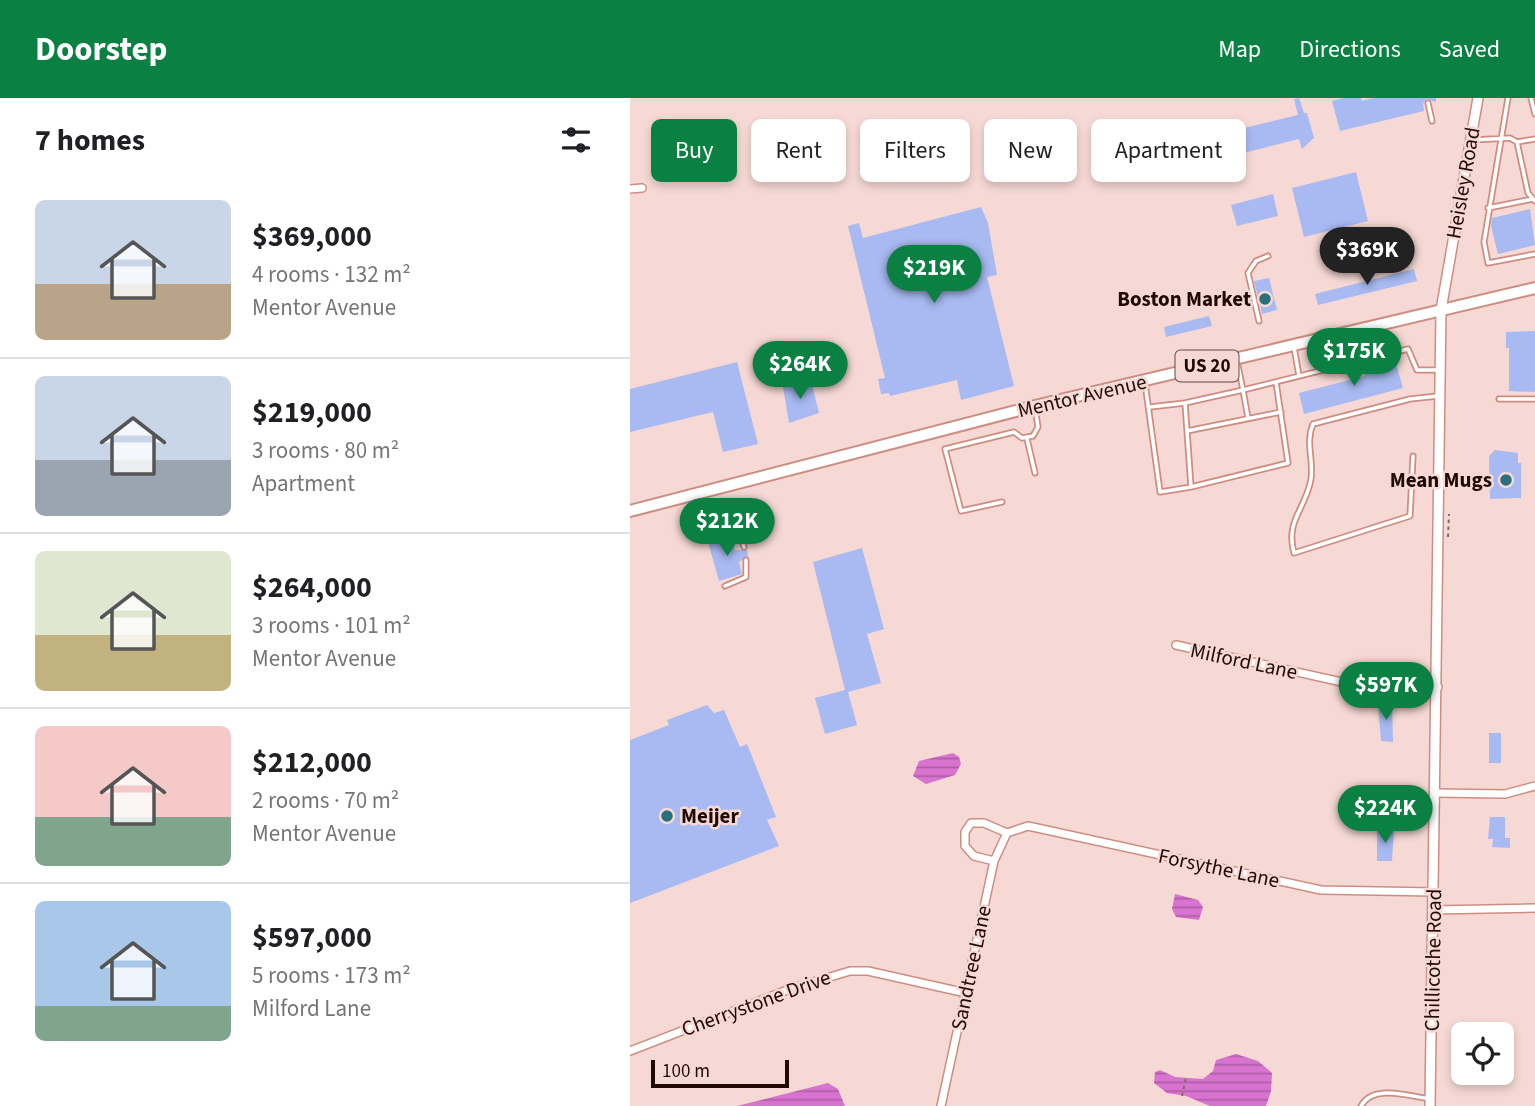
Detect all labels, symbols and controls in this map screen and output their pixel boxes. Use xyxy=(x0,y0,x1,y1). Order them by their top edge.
text: Doorstep xyxy=(35,26,167,73)
text: Map xyxy=(1218,32,1261,67)
text: Directions xyxy=(1299,32,1401,67)
text: Saved xyxy=(1439,32,1500,67)
text: 7 homes xyxy=(35,119,145,162)
chip: Buy xyxy=(651,119,737,182)
chip: Rent xyxy=(751,119,846,182)
chip: Filters xyxy=(860,119,970,182)
chip: New xyxy=(984,119,1077,182)
chip: Apartment xyxy=(1091,119,1246,182)
icon: filters xyxy=(557,121,595,159)
street label: Heisley Road xyxy=(1438,125,1488,241)
text: $369,000 xyxy=(252,215,372,258)
icon: home xyxy=(91,228,175,312)
pin: $369K xyxy=(1318,228,1416,287)
text: $369K xyxy=(1336,233,1398,266)
pin: $219K xyxy=(885,246,983,305)
text: $219K xyxy=(903,251,965,284)
text: 4 rooms · 132 m² xyxy=(252,258,411,291)
place label: Boston Market xyxy=(1117,284,1251,314)
text: Mentor Avenue xyxy=(252,291,396,324)
marker: Boston Market xyxy=(1257,291,1273,307)
pin: $175K xyxy=(1305,328,1403,388)
text: $175K xyxy=(1323,334,1385,367)
pin: $264K xyxy=(751,342,849,401)
text: $264K xyxy=(769,347,831,380)
road number: US 20 xyxy=(1176,350,1238,382)
street label: Mentor Avenue xyxy=(1015,367,1149,425)
text: $219,000 xyxy=(252,391,372,434)
icon: home xyxy=(91,404,175,488)
text: 3 rooms · 80 m² xyxy=(252,434,399,467)
place label: Mean Mugs xyxy=(1390,465,1492,495)
text: Apartment xyxy=(252,467,355,500)
marker: Mean Mugs xyxy=(1498,472,1514,488)
pin: $212K xyxy=(678,498,776,558)
text: $212K xyxy=(696,504,758,537)
text: $264,000 xyxy=(252,566,372,609)
icon: home xyxy=(91,579,175,663)
text: 3 rooms · 101 m² xyxy=(252,609,411,642)
street label: Milford Lane xyxy=(1188,635,1300,687)
text: Mentor Avenue xyxy=(252,642,396,675)
pin: $597K xyxy=(1337,662,1435,722)
text: $597K xyxy=(1355,668,1417,701)
text: $212,000 xyxy=(252,741,372,784)
icon: home xyxy=(91,754,175,838)
text: 2 rooms · 70 m² xyxy=(252,784,399,817)
pin: $224K xyxy=(1336,786,1434,845)
text: $224K xyxy=(1354,791,1416,824)
place label: Meijer xyxy=(681,801,739,831)
marker: Meijer xyxy=(659,808,675,824)
text: Mentor Avenue xyxy=(252,817,396,850)
street label: Forsythe Lane xyxy=(1156,841,1282,895)
street label: Chillicothe Road xyxy=(1417,888,1449,1032)
street label: Sandtree Lane xyxy=(943,903,999,1033)
text: $597,000 xyxy=(252,916,372,959)
icon: home xyxy=(91,929,175,1013)
text: 5 rooms · 173 m² xyxy=(252,959,411,992)
street label: Cherrystone Drive xyxy=(677,962,835,1044)
text: Milford Lane xyxy=(252,992,371,1025)
map controls xyxy=(1451,1022,1514,1085)
button: locate xyxy=(1451,1022,1514,1085)
scale bar xyxy=(651,1057,789,1089)
text: 100 m xyxy=(662,1058,710,1085)

